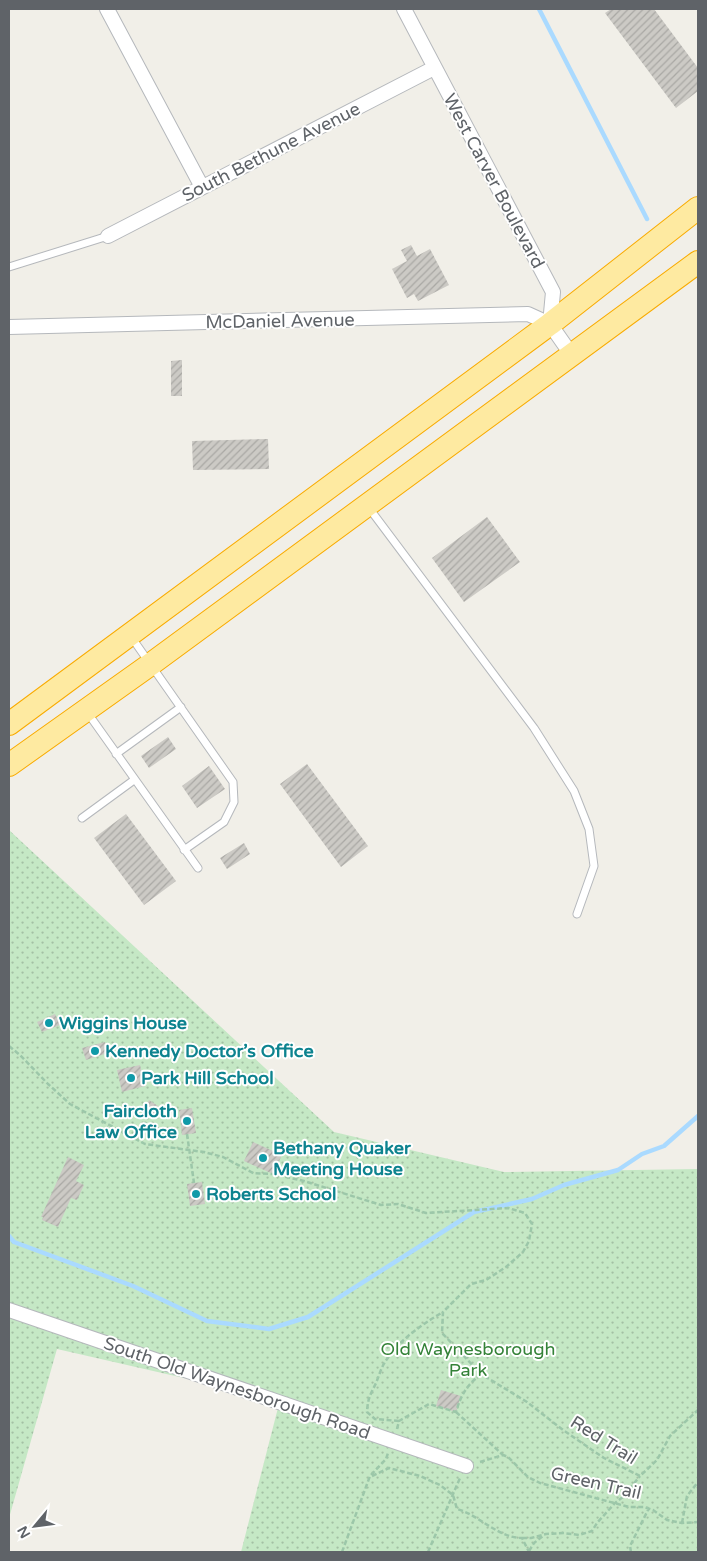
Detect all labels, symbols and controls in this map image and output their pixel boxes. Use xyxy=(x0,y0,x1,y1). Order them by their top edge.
street label: West Carver Boulevard xyxy=(439,90,549,272)
street label: South Bethune Avenue xyxy=(178,97,364,207)
street label: McDaniel Avenue xyxy=(205,309,355,333)
place label: Wiggins House xyxy=(59,1012,187,1034)
marker: Wiggins House xyxy=(43,1017,55,1029)
place label: Kennedy Doctor’s Office xyxy=(105,1040,314,1062)
marker: Kennedy Doctor’s Office xyxy=(89,1045,101,1057)
place label: Park Hill School xyxy=(141,1067,274,1089)
marker: Park Hill School xyxy=(125,1072,137,1084)
place label: Faircloth Law Office xyxy=(85,1100,177,1143)
marker: Faircloth Law Office xyxy=(181,1115,193,1127)
place label: Bethany Quaker Meeting House xyxy=(273,1137,412,1180)
marker: Bethany Quaker Meeting House xyxy=(257,1152,269,1164)
place label: Roberts School xyxy=(206,1183,336,1205)
marker: Roberts School xyxy=(190,1188,202,1200)
street label: South Old Waynesborough Road xyxy=(101,1332,373,1444)
park label: Old Waynesborough Park xyxy=(380,1338,556,1381)
street label: Red Trail xyxy=(566,1411,642,1469)
street label: Green Trail xyxy=(549,1462,643,1504)
north arrow xyxy=(10,1501,60,1551)
text: N xyxy=(14,1523,34,1541)

